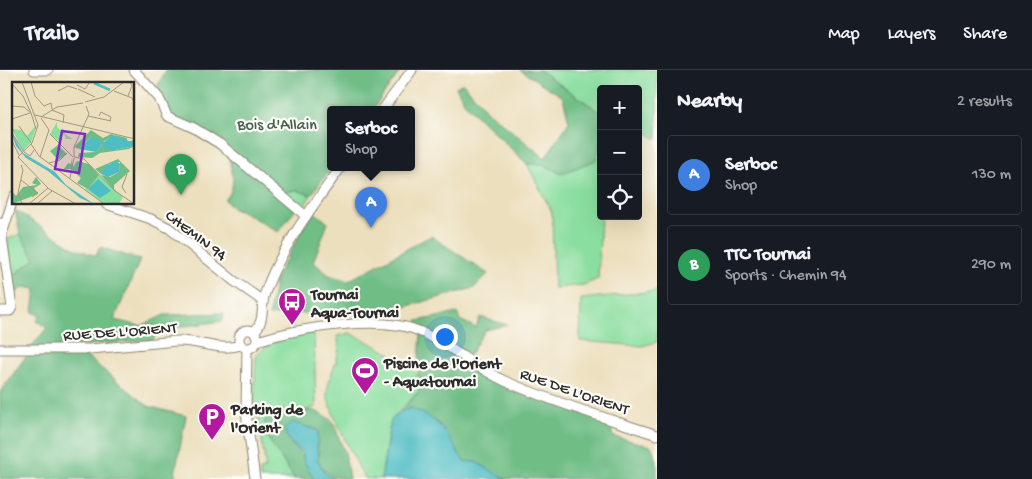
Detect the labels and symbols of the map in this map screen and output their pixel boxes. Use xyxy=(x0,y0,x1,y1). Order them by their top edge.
inset map xyxy=(12,82,135,205)
park label: Bois d'Allain xyxy=(236,117,317,136)
pin: B xyxy=(165,154,197,195)
pin: A xyxy=(355,187,387,228)
street label: CHEMIN 94 xyxy=(160,207,230,266)
bus stop icon: Tournai Aqua-Tournai xyxy=(277,287,307,326)
place label: Tournai Aqua-Tournai xyxy=(309,287,400,324)
street label: RUE DE L'ORIENT xyxy=(63,320,179,347)
your location xyxy=(432,324,458,350)
sports icon: Piscine de l'Orient - Aquatournai xyxy=(350,356,380,395)
place label: Piscine de l'Orient - Aquatournai xyxy=(383,356,502,393)
street label: RUE DE L'ORIENT xyxy=(517,366,632,421)
parking icon: Parking de l'Orient xyxy=(197,402,227,441)
place label: Parking de l'Orient xyxy=(230,402,304,439)

